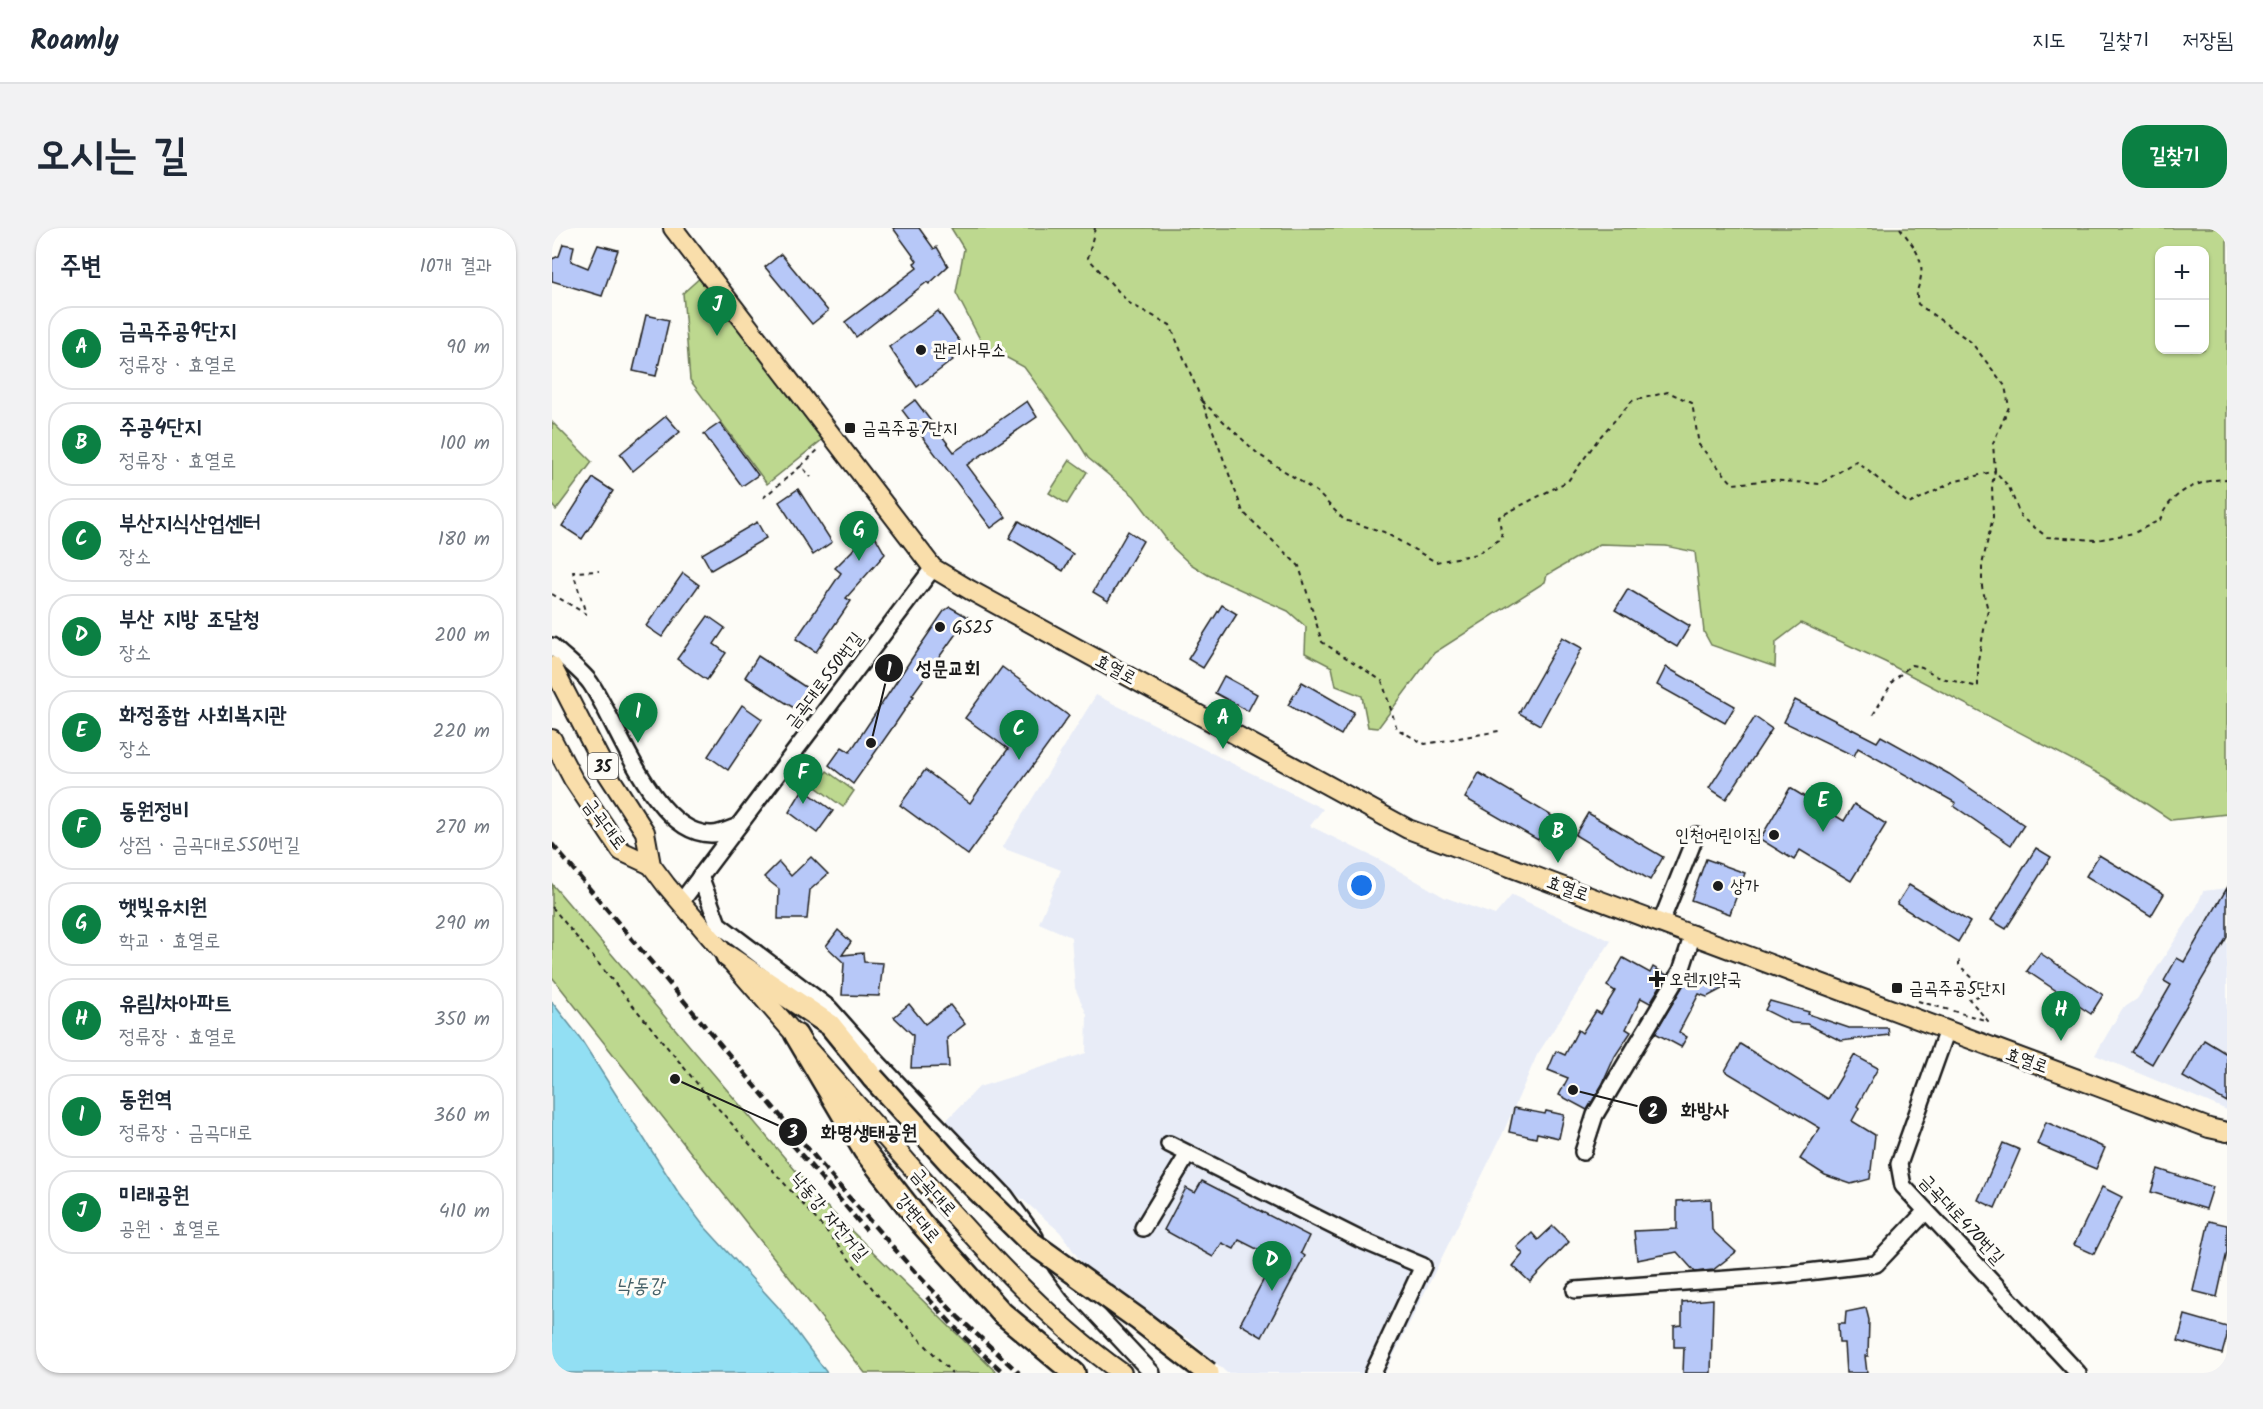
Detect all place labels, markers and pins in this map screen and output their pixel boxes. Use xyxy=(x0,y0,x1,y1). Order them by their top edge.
pin: J xyxy=(698,286,736,336)
place label: 관리사무소 xyxy=(933,337,1005,366)
marker: 관리사무소 xyxy=(914,343,928,357)
place label: 금곡주공7단지 xyxy=(862,415,957,444)
marker: 금곡주공7단지 xyxy=(843,421,857,435)
pin: G xyxy=(840,512,878,561)
place label: GS25 xyxy=(952,614,994,643)
marker: GS25 xyxy=(933,620,947,634)
callout: 성문교회 xyxy=(874,649,993,687)
pin: I xyxy=(618,694,658,743)
pin: A xyxy=(1204,700,1242,749)
pin: C xyxy=(1000,710,1038,760)
pin: F xyxy=(784,754,822,804)
pin: E xyxy=(1804,782,1842,832)
pin: B xyxy=(1538,814,1578,863)
place label: 인천어린이집 xyxy=(1675,822,1762,851)
marker: 인천어린이집 xyxy=(1767,828,1781,842)
place label: 상가 xyxy=(1730,873,1759,902)
marker: 상가 xyxy=(1711,879,1725,893)
place label: 오렌지약국 xyxy=(1669,966,1741,995)
marker: 오렌지약국 xyxy=(1650,972,1664,986)
place label: 금곡주공5단지 xyxy=(1909,975,2006,1004)
marker: 금곡주공5단지 xyxy=(1890,981,1904,995)
pin: H xyxy=(2042,992,2080,1041)
callout: 화방사 xyxy=(1638,1091,1741,1129)
callout: 화명생태공원 xyxy=(778,1113,929,1151)
pin: D xyxy=(1252,1242,1292,1291)

